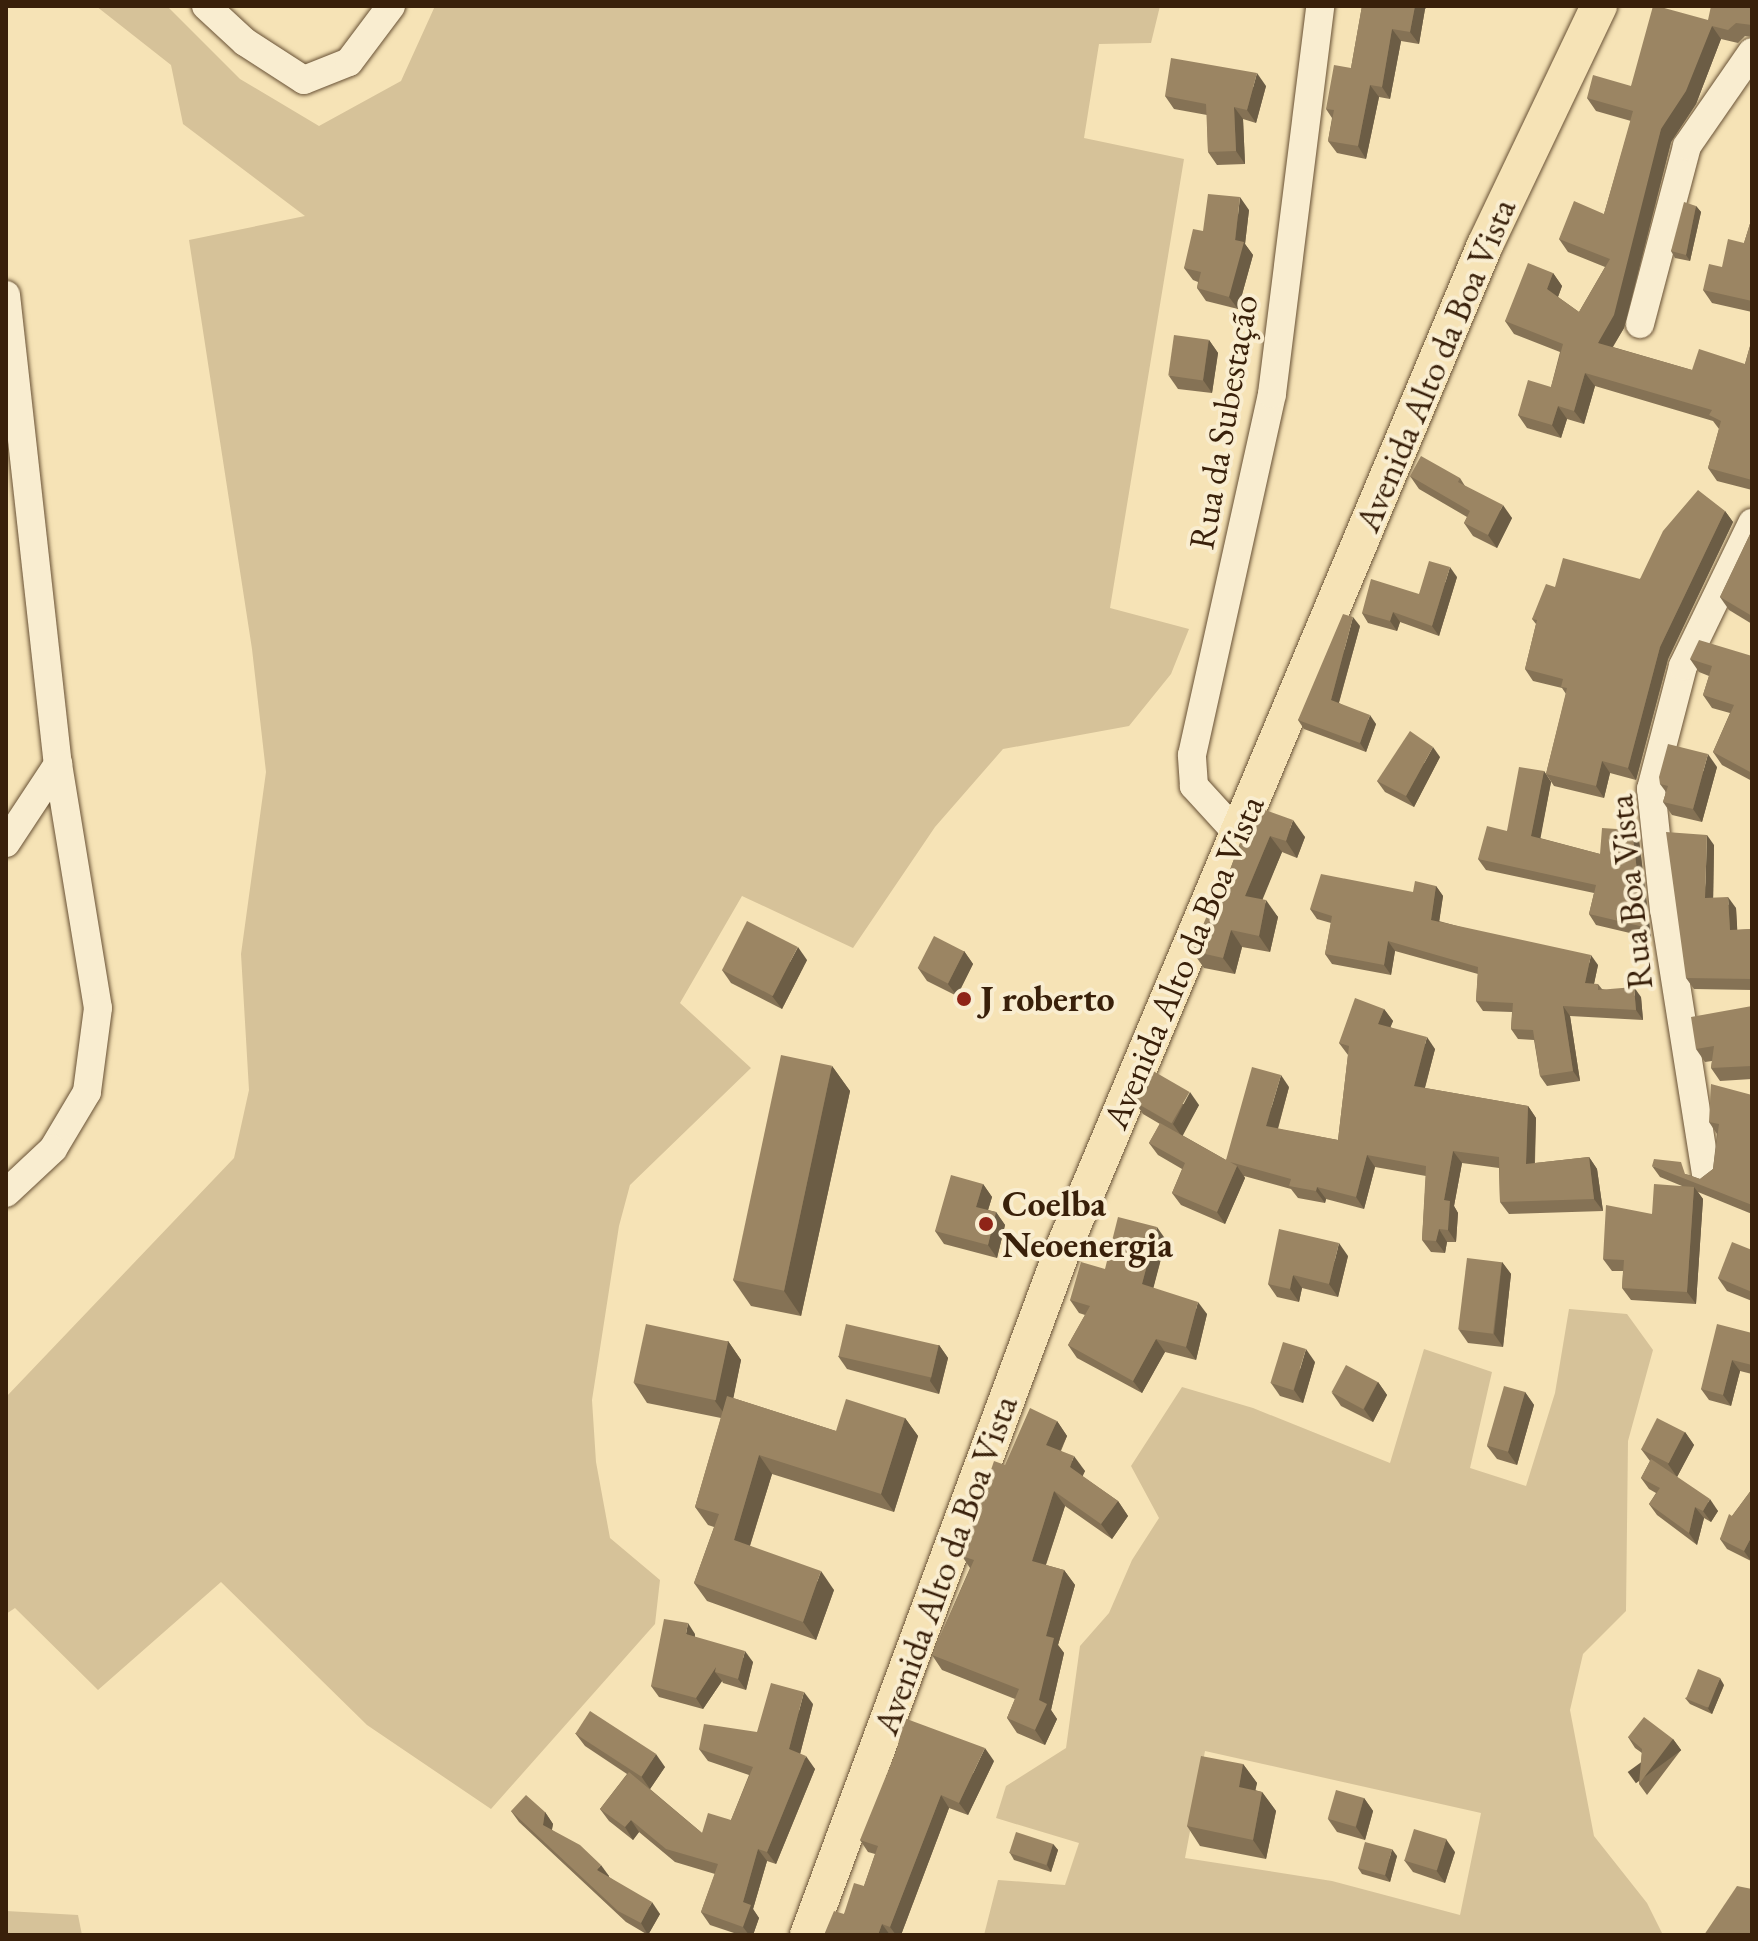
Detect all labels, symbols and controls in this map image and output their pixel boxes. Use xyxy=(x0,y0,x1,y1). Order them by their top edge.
street label: Avenida Alto da Boa Vista xyxy=(1345,192,1525,538)
street label: Rua da Subestação xyxy=(1179,291,1267,553)
street label: Avenida Alto da Boa Vista xyxy=(1093,789,1273,1135)
street label: Rua Boa Vista xyxy=(1598,792,1662,992)
place label: J roberto xyxy=(980,977,1115,1021)
marker: J roberto xyxy=(955,990,973,1008)
place label: Coelba Neoenergia xyxy=(1002,1181,1173,1266)
marker: Coelba Neoenergia xyxy=(977,1215,995,1233)
street label: Avenida Alto da Boa Vista xyxy=(863,1389,1027,1741)

